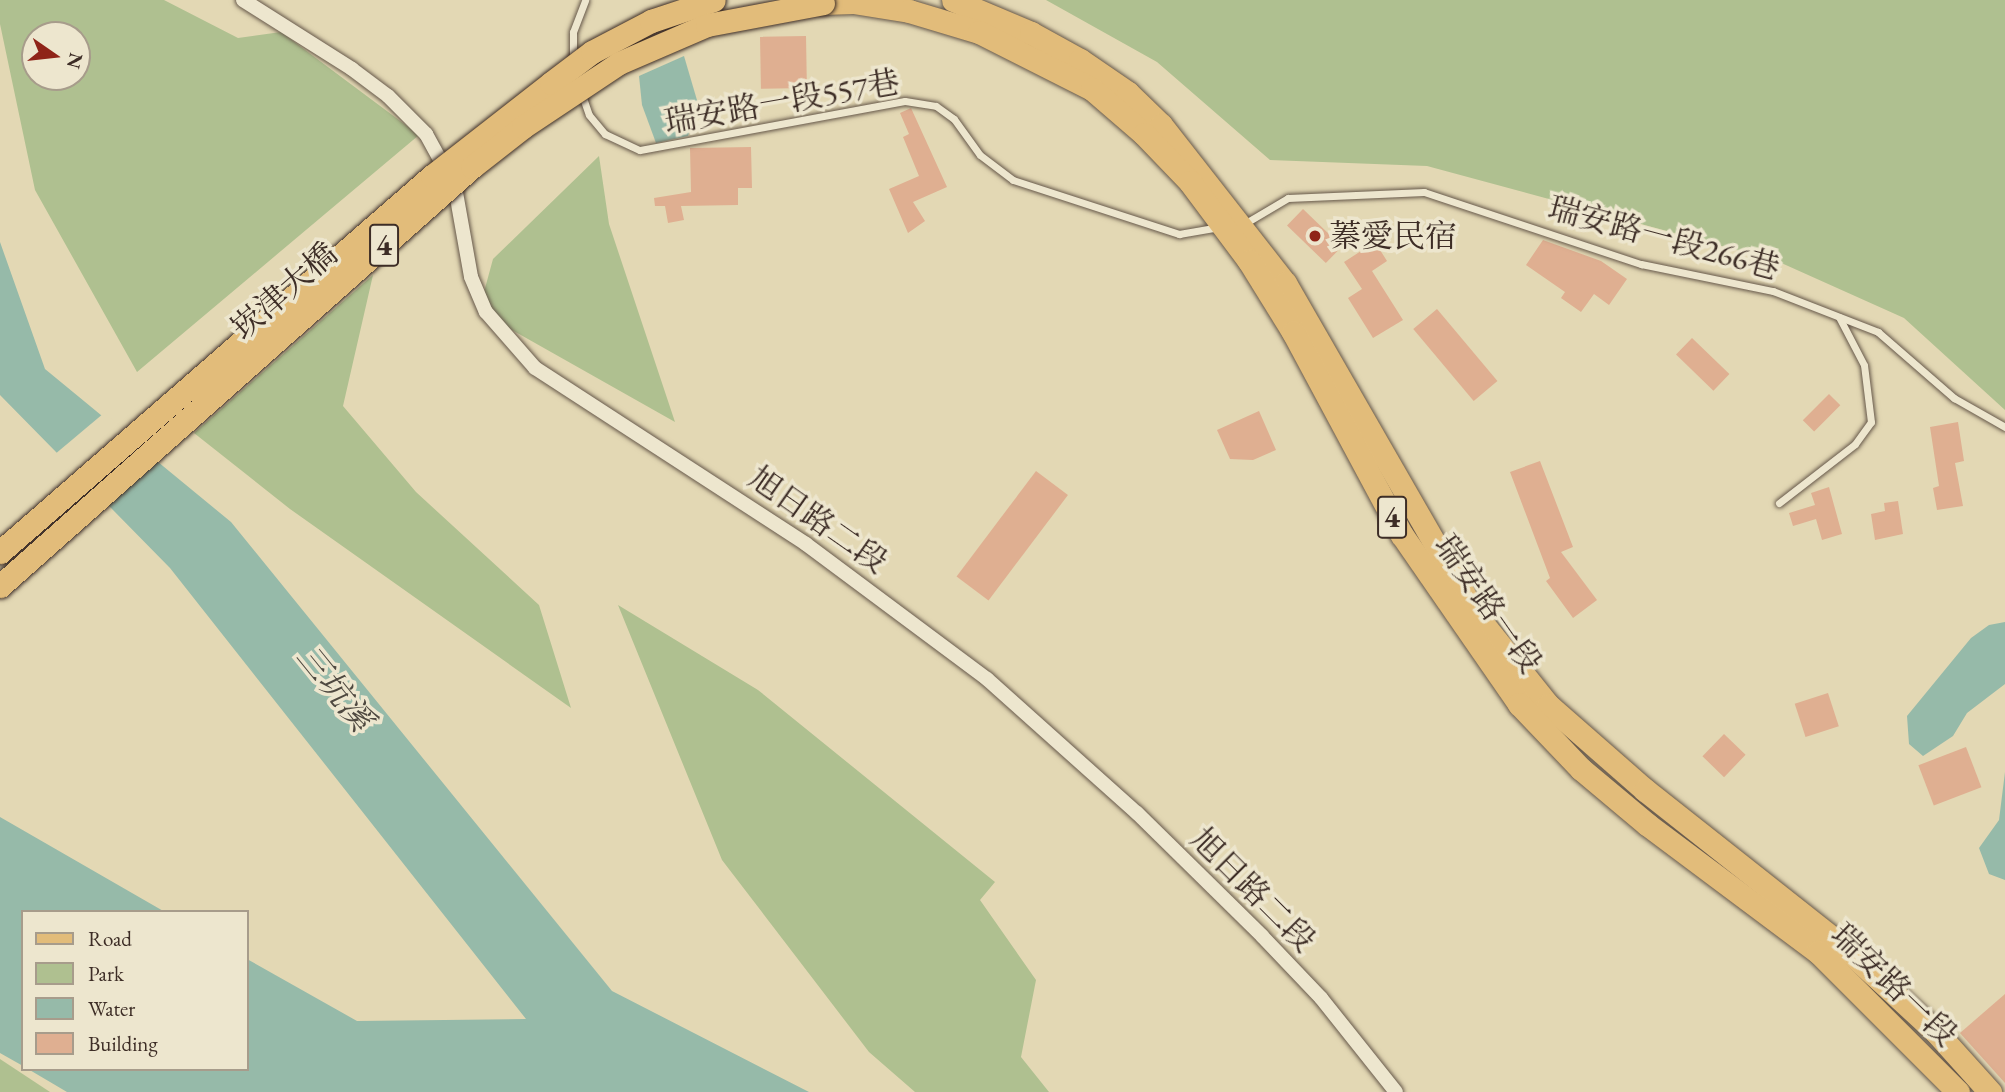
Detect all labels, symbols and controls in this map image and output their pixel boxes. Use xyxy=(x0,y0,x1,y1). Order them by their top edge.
north arrow xyxy=(21,21,91,91)
text: N xyxy=(61,50,89,71)
street label: 瑞安路一段557巷 xyxy=(661,62,903,142)
street label: 瑞安路一段266巷 xyxy=(1544,189,1784,287)
place label: 蓁愛民宿 xyxy=(1329,217,1457,255)
road number: 4 xyxy=(368,218,400,272)
marker: 蓁愛民宿 xyxy=(1307,228,1323,244)
street label: 崁津大橋 xyxy=(223,235,345,347)
street label: 旭日路二段 xyxy=(741,458,895,582)
road number: 4 xyxy=(1376,490,1408,544)
street label: 瑞安路一段 xyxy=(1426,527,1550,681)
water label: 三坑溪 xyxy=(288,637,382,739)
street label: 旭日路二段 xyxy=(1183,820,1323,960)
legend xyxy=(21,910,248,1071)
street label: 瑞安路一段 xyxy=(1823,916,1965,1054)
text: Road xyxy=(88,925,132,952)
text: Park xyxy=(88,960,124,987)
text: Water xyxy=(88,995,135,1022)
text: Building xyxy=(88,1030,158,1057)

